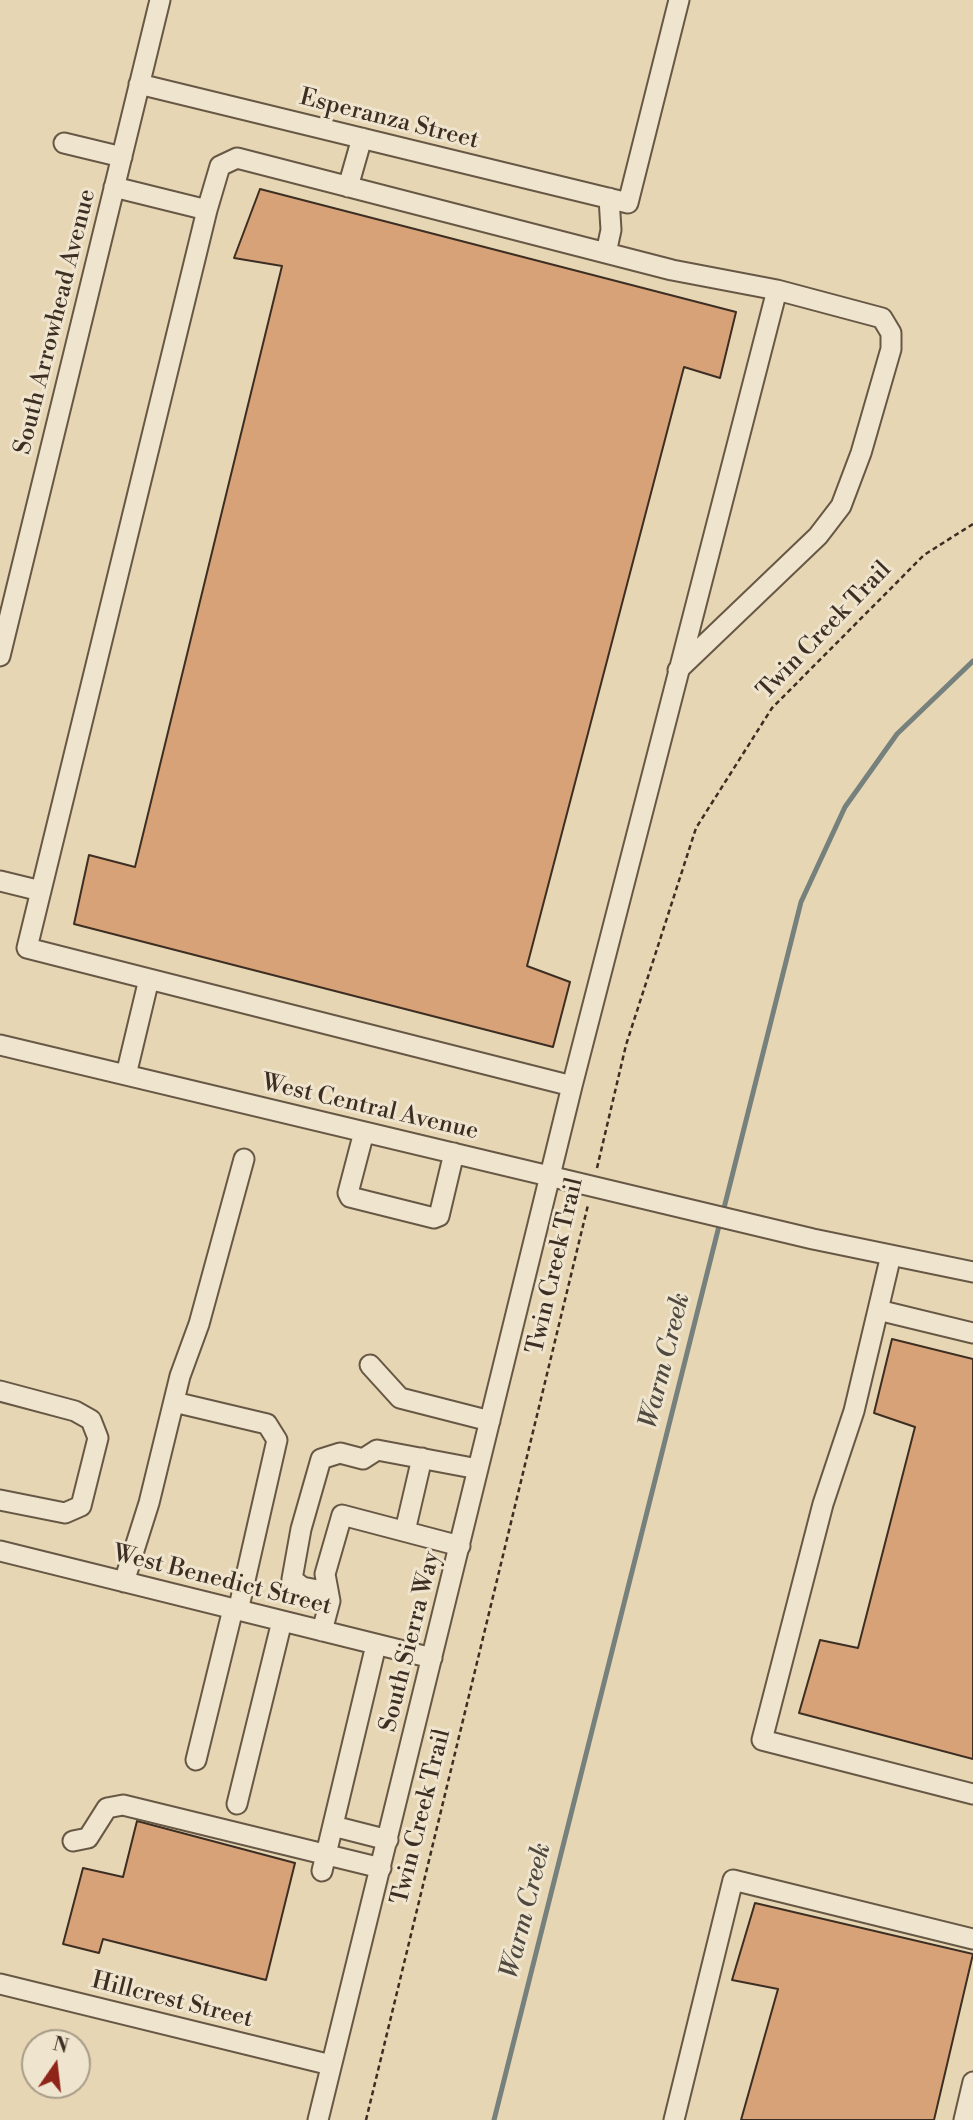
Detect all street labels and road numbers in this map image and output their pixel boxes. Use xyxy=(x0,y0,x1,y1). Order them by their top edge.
street label: Esperanza Street xyxy=(296,84,482,156)
street label: South Arrowhead Avenue xyxy=(9,186,103,458)
street label: Twin Creek Trail xyxy=(752,556,898,706)
street label: West Central Avenue xyxy=(259,1069,481,1147)
street label: Twin Creek Trail xyxy=(522,1175,590,1357)
street label: West Benedict Street xyxy=(110,1540,334,1622)
street label: South Sierra Way xyxy=(375,1549,447,1735)
street label: Twin Creek Trail xyxy=(386,1726,458,1908)
street label: Hillcrest Street xyxy=(88,1967,256,2035)

